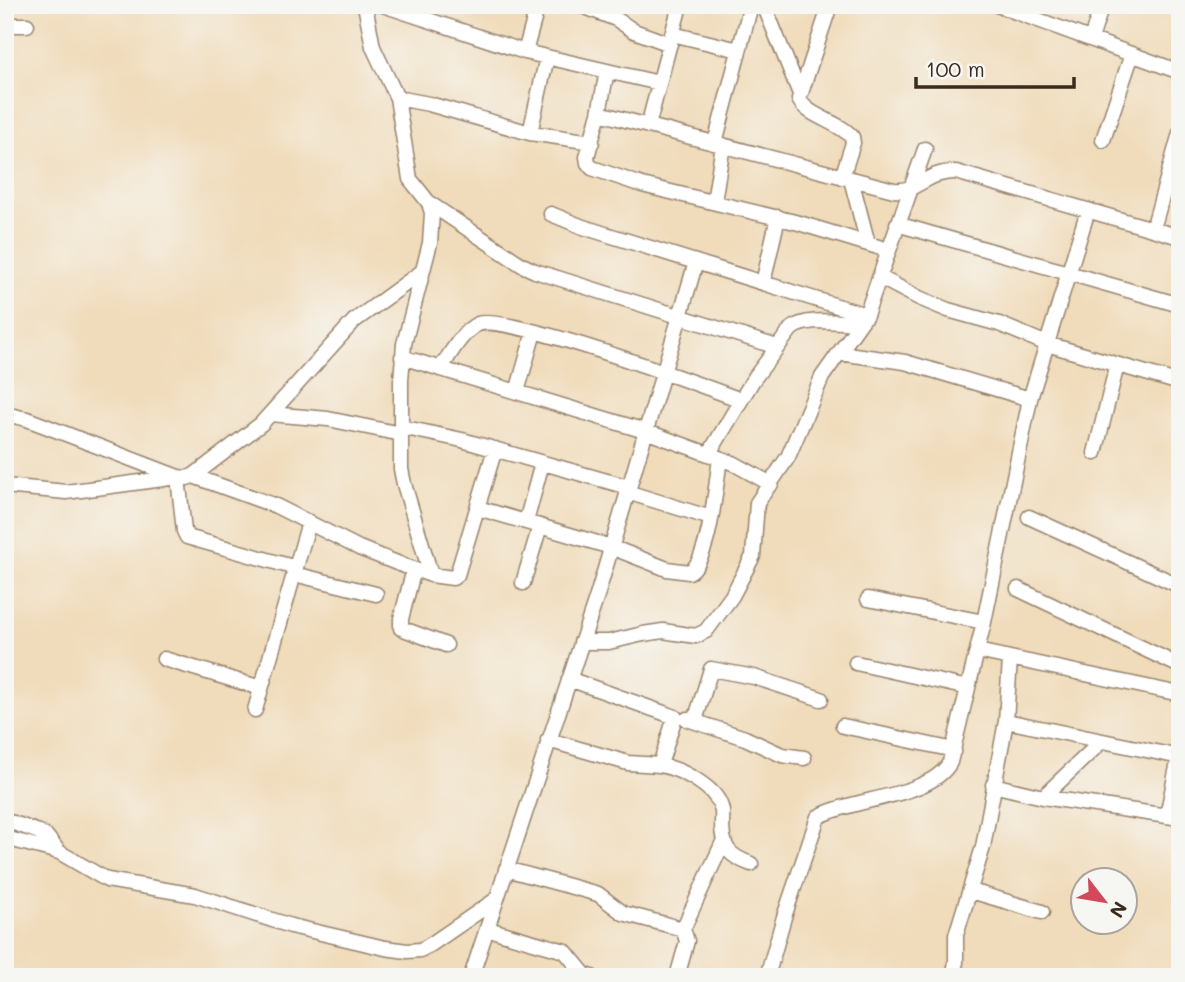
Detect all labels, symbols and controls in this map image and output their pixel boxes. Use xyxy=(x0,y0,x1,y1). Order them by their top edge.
scale bar xyxy=(916,46,1073,90)
text: 100 m xyxy=(926,55,985,82)
north arrow xyxy=(1070,866,1140,936)
text: N xyxy=(1105,897,1133,923)

